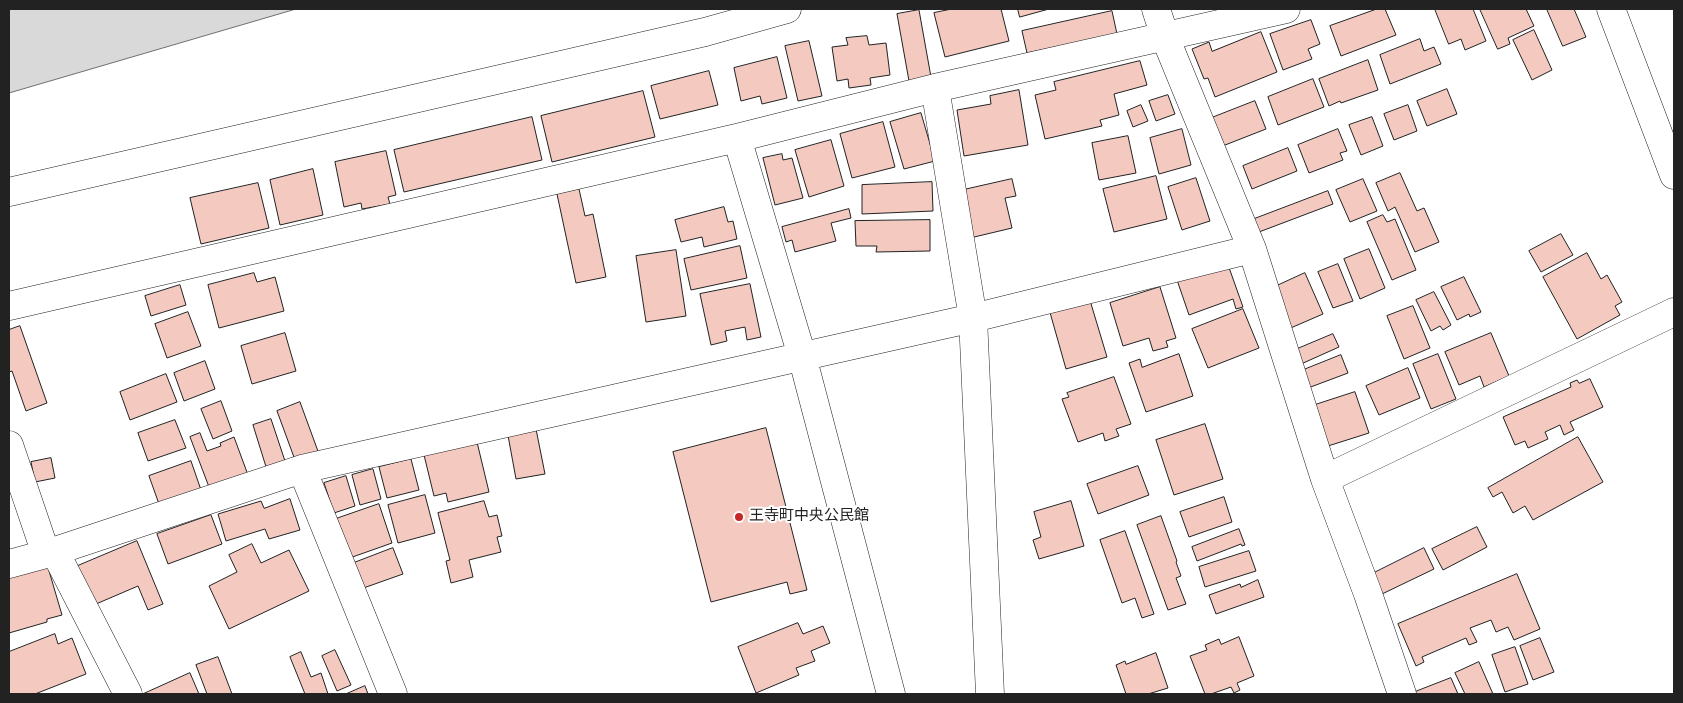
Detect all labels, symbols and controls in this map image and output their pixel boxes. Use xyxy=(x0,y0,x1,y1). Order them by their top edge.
place label: 王寺町中央公民館 xyxy=(749,508,869,526)
marker: 王寺町中央公民館 xyxy=(733,511,745,523)

